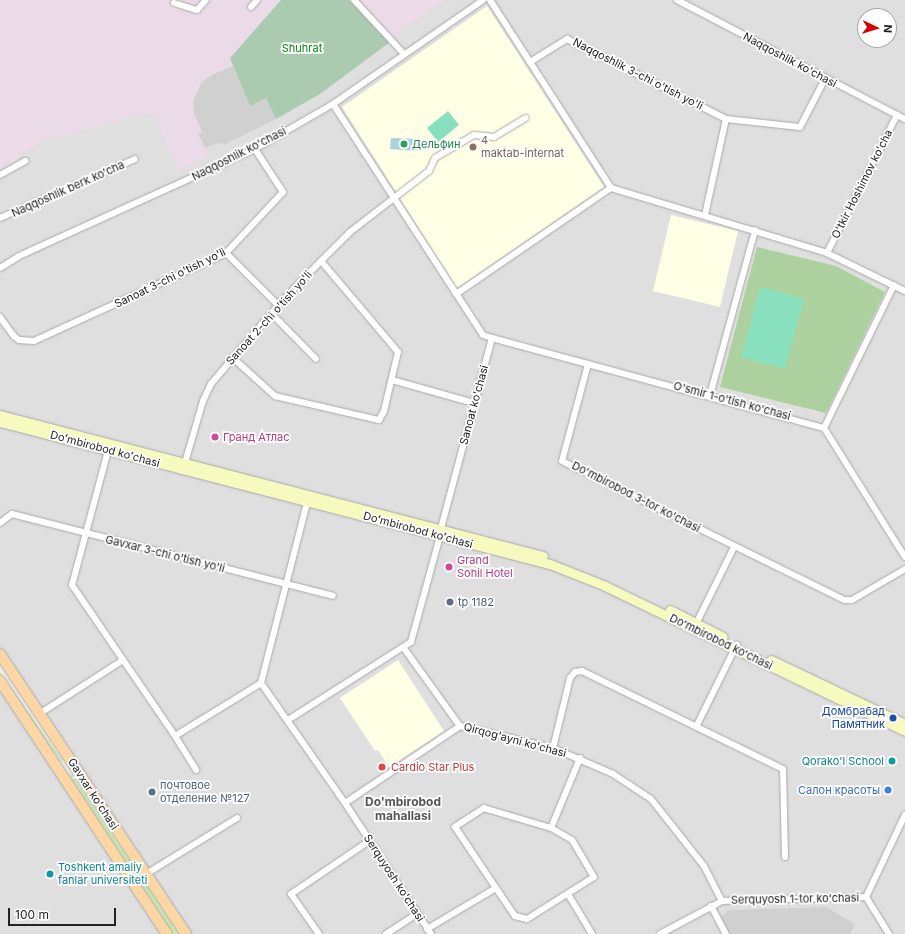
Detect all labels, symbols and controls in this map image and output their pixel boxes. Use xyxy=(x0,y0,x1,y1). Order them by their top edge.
north arrow xyxy=(857,8,897,48)
text: N xyxy=(881,24,895,33)
street label: Naqqoshlik ko'chasi xyxy=(741,30,839,90)
street label: Naqqoshlik 3-chi o'tish yo'li xyxy=(571,35,705,113)
park label: Shuhrat xyxy=(282,41,322,55)
street label: Naqqoshlik ko'chasi xyxy=(190,124,288,184)
street label: O'tkir Hoshimov ko'cha xyxy=(829,127,895,241)
place label: 4 maktab-internat xyxy=(481,134,564,160)
place label: Дельфин xyxy=(412,137,460,151)
marker: Дельфин xyxy=(399,139,409,149)
marker: 4 maktab-internat xyxy=(468,142,478,152)
street label: Naqqoshlik berk ko'cha xyxy=(9,158,127,220)
street label: Sanoat 3-chi o'tish yo'li xyxy=(112,245,228,311)
street label: Sanoat 2-chi o'tish yo'li xyxy=(223,268,315,368)
street label: Sanoat ko'chasi xyxy=(457,364,491,446)
street label: O'smir 1-o'tish ko'chasi xyxy=(672,379,792,423)
street label: Doʻmbirobod koʻchasi xyxy=(49,428,161,470)
place label: Гранд Атлас xyxy=(223,430,290,444)
marker: Гранд Атлас xyxy=(210,432,220,442)
street label: Do'mbirobod 3-tor ko'chasi xyxy=(570,459,702,535)
street label: Doʻmbirobod koʻchasi xyxy=(362,509,474,551)
street label: Gavxar 3-chi o'tish yo'li xyxy=(104,533,226,575)
place label: Grand Sohil Hotel xyxy=(457,554,513,580)
marker: Grand Sohil Hotel xyxy=(444,562,454,572)
place label: tp 1182 xyxy=(458,595,494,609)
marker: tp 1182 xyxy=(445,597,455,607)
street label: Doʻmbirobod koʻchasi xyxy=(667,611,775,673)
place label: Домбрабад Памятник xyxy=(822,705,885,731)
marker: Домбрабад Памятник xyxy=(888,713,898,723)
street label: Qirqog'ayni ko'chasi xyxy=(462,720,568,760)
place label: Qorako'l School xyxy=(802,754,884,768)
street label: Gavxar ko'chasi xyxy=(65,756,121,832)
marker: Qorako'l School xyxy=(887,756,897,766)
place label: Cardio Star Plus xyxy=(391,760,474,774)
marker: Cardio Star Plus xyxy=(376,761,388,773)
place label: почтовое отделение №127 xyxy=(160,779,250,805)
place label: Салон красоты xyxy=(798,783,880,797)
marker: Салон красоты xyxy=(883,785,893,795)
marker: почтовое отделение №127 xyxy=(147,787,157,797)
district label: Do'mbirobod mahallasi xyxy=(365,795,441,823)
street label: Serquyosh ko'chasi xyxy=(361,832,427,924)
place label: Toshkent amaliy fanlar universiteti xyxy=(58,861,147,887)
marker: Toshkent amaliy fanlar universiteti xyxy=(45,869,55,879)
street label: Serquyosh 1-tor koʻchasi xyxy=(731,891,859,907)
scale bar xyxy=(10,900,118,926)
text: 100 m xyxy=(15,907,49,922)

